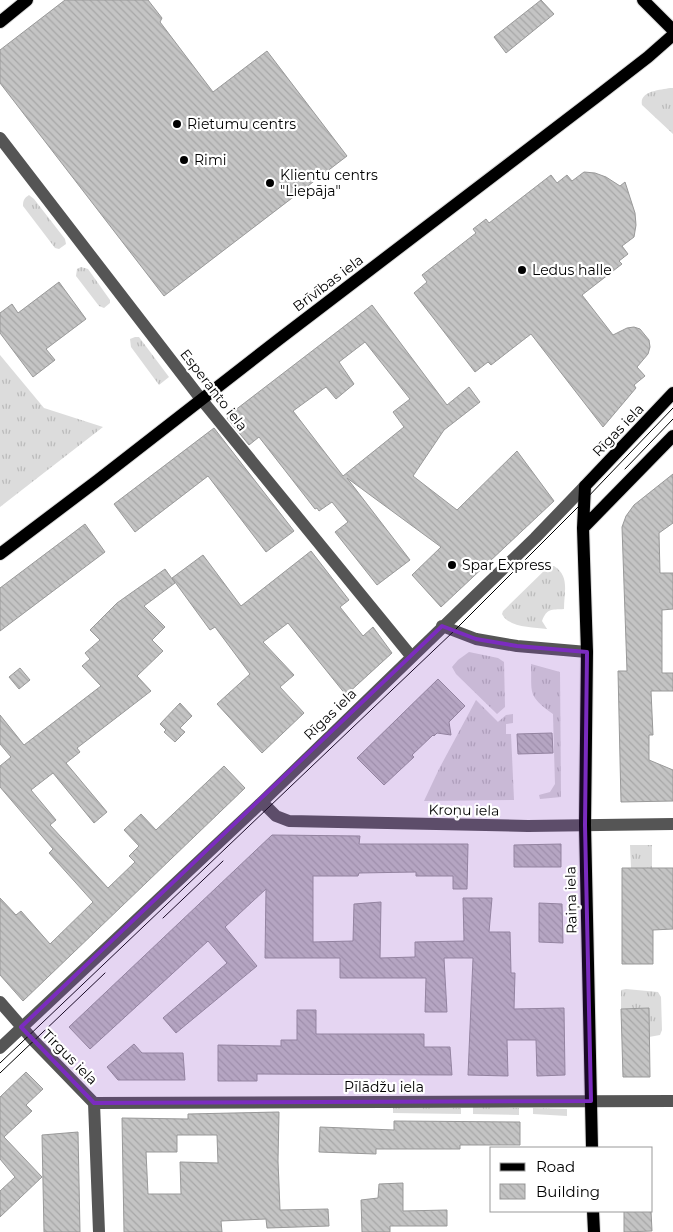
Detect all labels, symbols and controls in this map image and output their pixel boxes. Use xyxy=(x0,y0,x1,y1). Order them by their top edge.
place label: Rietumu centrs xyxy=(187,115,296,133)
marker: Rietumu centrs xyxy=(171,118,183,130)
place label: Rimi xyxy=(194,151,227,169)
marker: Rimi xyxy=(178,154,190,166)
place label: Klientu centrs "Liepāja" xyxy=(280,166,378,200)
marker: Klientu centrs "Liepāja" xyxy=(264,177,276,189)
street label: Brīvības iela xyxy=(289,251,367,315)
place label: Ledus halle xyxy=(532,261,612,279)
marker: Ledus halle xyxy=(516,264,528,276)
street label: Esperanto iela xyxy=(176,345,252,435)
street label: Rīgas iela xyxy=(588,400,648,460)
place label: Spar Express xyxy=(462,556,551,574)
marker: Spar Express xyxy=(446,559,458,571)
street label: Rīgas iela xyxy=(300,684,360,744)
street label: Kroņu iela xyxy=(428,800,500,821)
street label: Raiņa iela xyxy=(561,866,582,934)
street label: Tirgus iela xyxy=(39,1026,101,1088)
street label: Pīlādžu iela xyxy=(344,1078,424,1096)
legend xyxy=(490,1147,653,1212)
text: Road xyxy=(536,1157,575,1176)
text: Building xyxy=(536,1182,600,1201)

